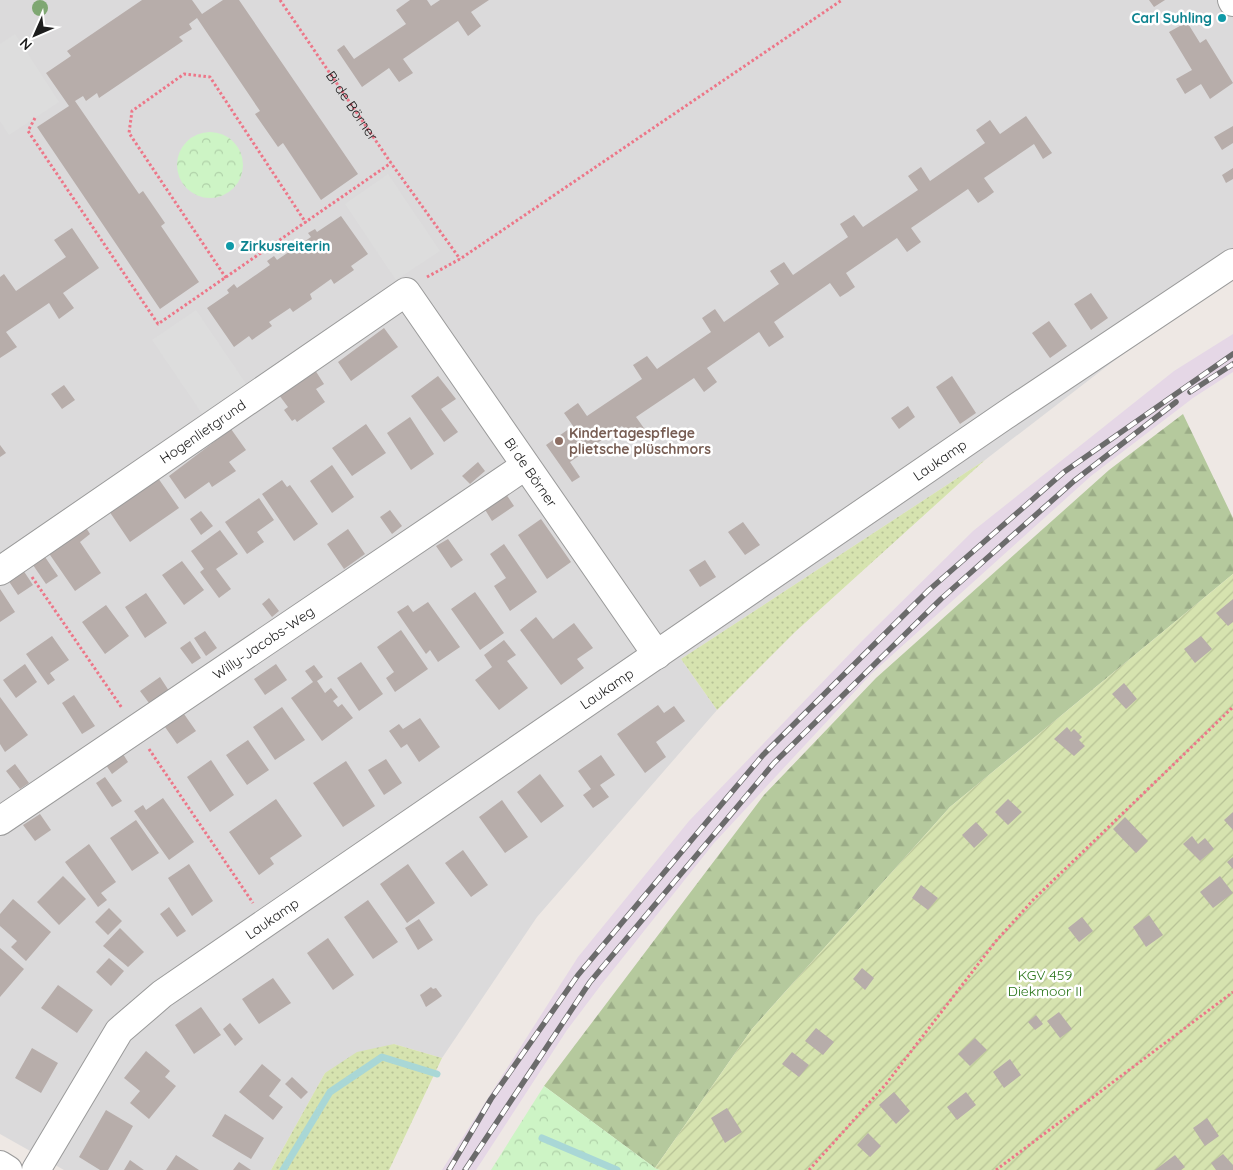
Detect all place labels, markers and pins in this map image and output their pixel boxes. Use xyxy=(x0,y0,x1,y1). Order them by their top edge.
place label: Carl Suhling xyxy=(1132,9,1212,27)
marker: Carl Suhling xyxy=(1216,12,1228,24)
place label: Zirkusreiterin xyxy=(240,237,330,255)
marker: Zirkusreiterin xyxy=(224,240,236,252)
place label: Kindertagespflege plietsche plüschmors xyxy=(569,424,711,458)
marker: Kindertagespflege plietsche plüschmors xyxy=(553,435,565,447)

